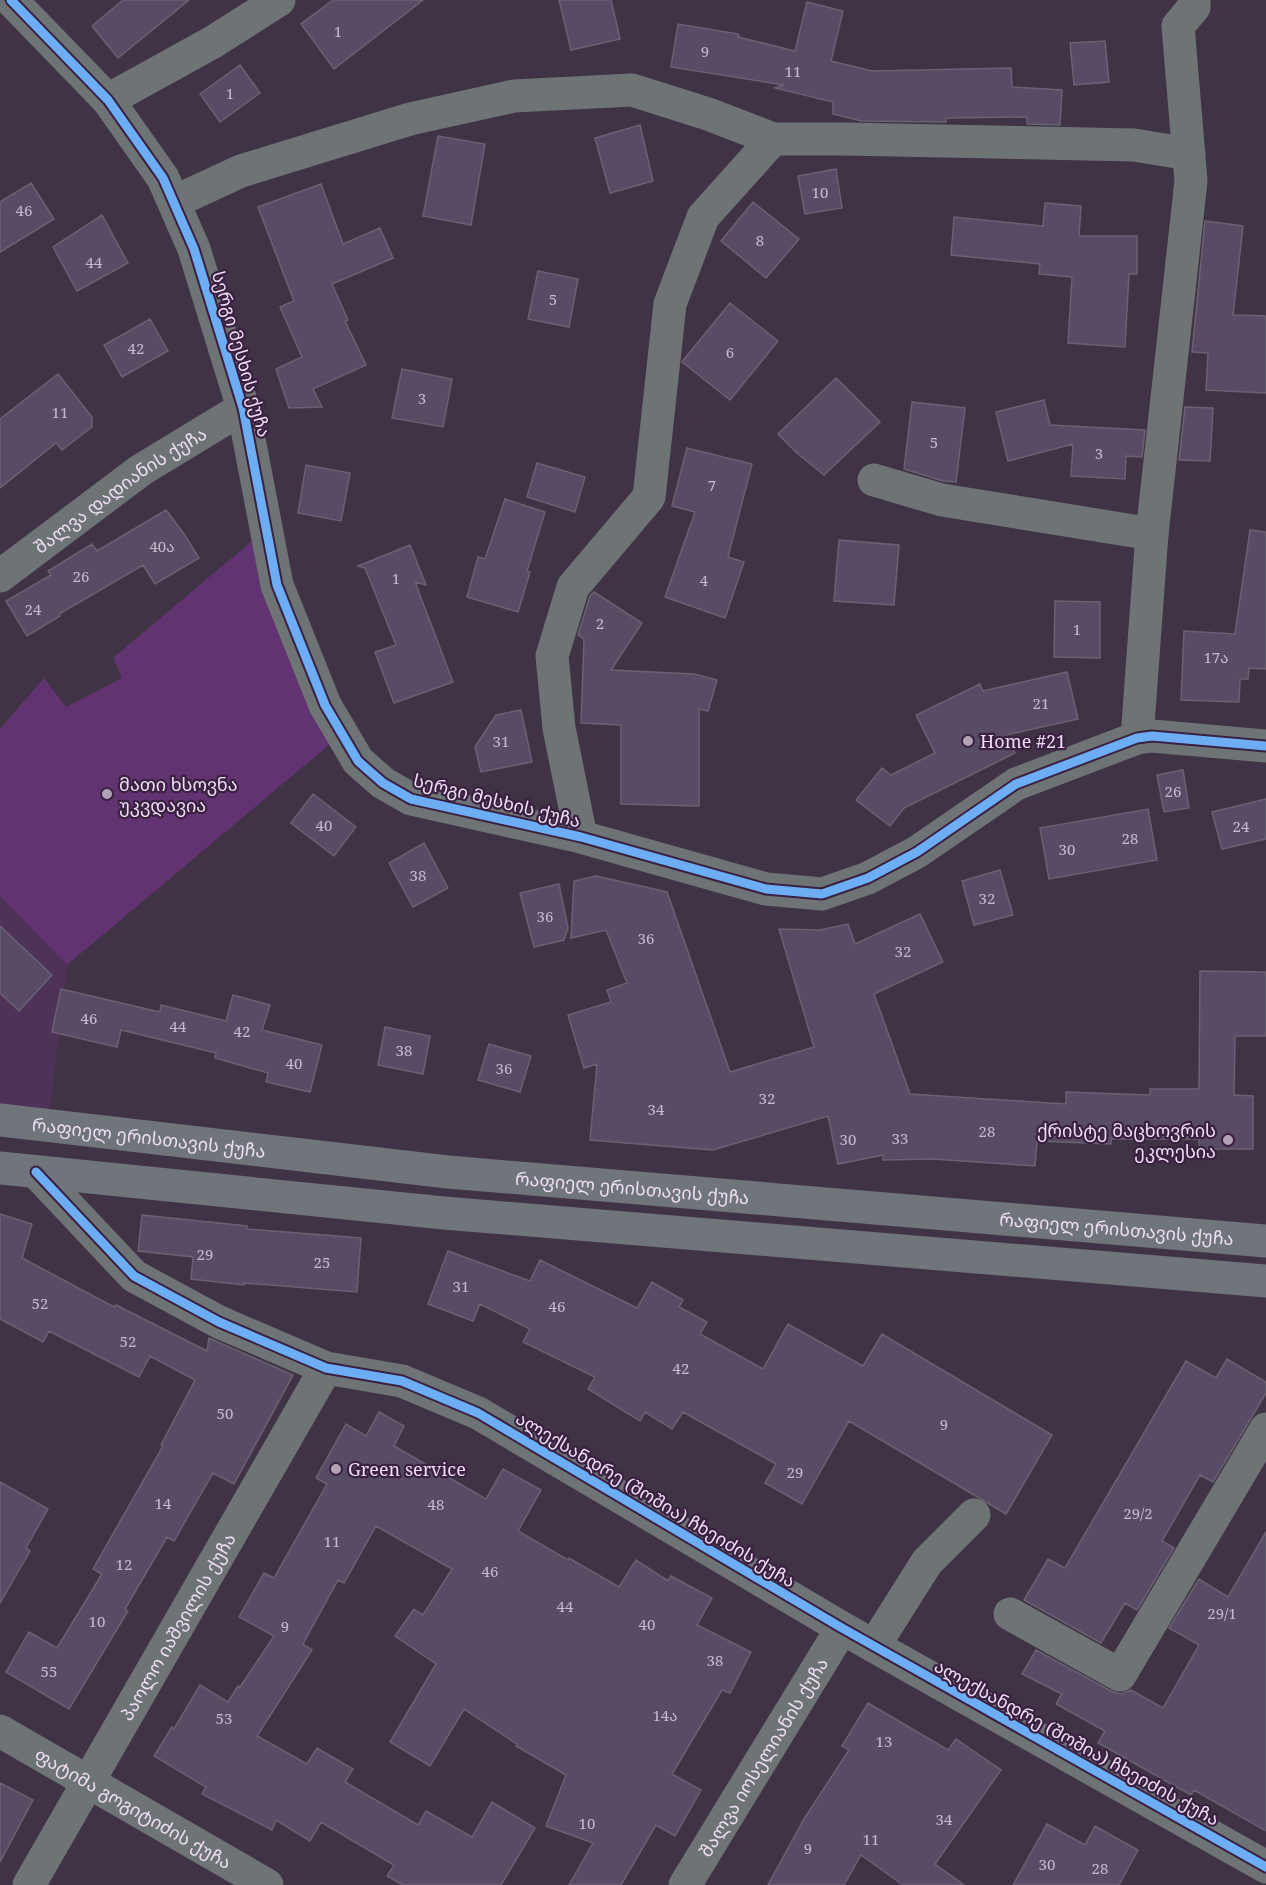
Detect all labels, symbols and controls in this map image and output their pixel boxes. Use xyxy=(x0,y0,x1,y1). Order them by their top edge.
house number: 1 xyxy=(334,21,342,41)
house number: 9 xyxy=(701,41,709,61)
house number: 11 xyxy=(785,61,801,81)
house number: 1 xyxy=(226,83,234,103)
house number: 10 xyxy=(812,182,828,202)
house number: 46 xyxy=(16,200,32,220)
house number: 8 xyxy=(756,230,764,250)
house number: 44 xyxy=(86,252,103,272)
street label: სერგი მესხის ქუჩა xyxy=(207,268,277,440)
house number: 5 xyxy=(549,289,557,309)
house number: 42 xyxy=(128,338,144,358)
house number: 6 xyxy=(726,342,734,362)
house number: 3 xyxy=(418,388,426,408)
house number: 11 xyxy=(52,402,68,422)
street label: შალვა დადიანის ქუჩა xyxy=(29,421,211,558)
house number: 5 xyxy=(930,432,938,452)
house number: 3 xyxy=(1095,443,1103,463)
house number: 7 xyxy=(708,475,716,495)
house number: 40ა xyxy=(149,536,175,556)
house number: 26 xyxy=(73,566,89,586)
house number: 1 xyxy=(392,568,400,588)
house number: 4 xyxy=(700,570,709,590)
house number: 24 xyxy=(25,599,42,619)
house number: 2 xyxy=(596,613,604,633)
house number: 1 xyxy=(1073,619,1081,639)
house number: 17ა xyxy=(1203,647,1229,667)
house number: 21 xyxy=(1033,693,1049,713)
place label: Home #21 xyxy=(980,729,1066,753)
house number: 31 xyxy=(493,731,509,751)
marker: Home #21 xyxy=(961,734,975,748)
street label: სერგი მესხის ქუჩა xyxy=(411,768,583,832)
place label: მათი ხსოვნა უკვდავია xyxy=(119,772,238,817)
house number: 26 xyxy=(1165,781,1181,801)
marker: მათი ხსოვნა უკვდავია xyxy=(100,787,114,801)
house number: 40 xyxy=(316,815,332,835)
house number: 24 xyxy=(1233,816,1250,836)
house number: 28 xyxy=(1122,828,1138,848)
house number: 30 xyxy=(1059,839,1075,859)
house number: 38 xyxy=(410,865,426,885)
house number: 32 xyxy=(979,888,995,908)
house number: 36 xyxy=(537,906,553,926)
house number: 36 xyxy=(638,928,654,948)
house number: 32 xyxy=(895,941,911,961)
house number: 46 xyxy=(81,1008,97,1028)
house number: 44 xyxy=(170,1016,187,1036)
house number: 42 xyxy=(234,1021,250,1041)
house number: 38 xyxy=(396,1040,412,1060)
house number: 40 xyxy=(286,1053,302,1073)
house number: 36 xyxy=(496,1058,512,1078)
house number: 32 xyxy=(759,1088,775,1108)
house number: 34 xyxy=(648,1099,665,1119)
street label: რაფიელ ერისთავის ქუჩა xyxy=(31,1112,267,1163)
place label: ქრისტე მაცხოვრის ეკლესია xyxy=(1037,1118,1216,1163)
house number: 28 xyxy=(979,1121,995,1141)
house number: 33 xyxy=(892,1128,908,1148)
house number: 30 xyxy=(840,1129,856,1149)
marker: ქრისტე მაცხოვრის ეკლესია xyxy=(1221,1133,1235,1147)
street label: რაფიელ ერისთავის ქუჩა xyxy=(514,1166,750,1209)
street label: რაფიელ ერისთავის ქუჩა xyxy=(999,1207,1235,1250)
house number: 29 xyxy=(197,1244,213,1264)
house number: 25 xyxy=(314,1252,330,1272)
house number: 31 xyxy=(453,1276,469,1296)
house number: 52 xyxy=(32,1293,48,1313)
house number: 46 xyxy=(549,1296,565,1316)
house number: 52 xyxy=(120,1331,136,1351)
house number: 42 xyxy=(673,1358,689,1378)
house number: 50 xyxy=(217,1403,233,1423)
street label: ალექსანდრე (შოშია) ჩხეიძის ქუჩა xyxy=(512,1406,800,1592)
house number: 9 xyxy=(940,1414,948,1434)
place label: Green service xyxy=(348,1457,466,1481)
marker: Green service xyxy=(329,1462,343,1476)
house number: 29 xyxy=(787,1462,803,1482)
house number: 14 xyxy=(155,1493,172,1513)
house number: 48 xyxy=(428,1494,444,1514)
house number: 29/2 xyxy=(1123,1503,1153,1523)
street label: პაოლო იაშვილის ქუჩა xyxy=(114,1528,241,1725)
house number: 11 xyxy=(324,1531,340,1551)
house number: 12 xyxy=(116,1554,132,1574)
house number: 46 xyxy=(482,1561,498,1581)
house number: 44 xyxy=(557,1596,574,1616)
house number: 29/1 xyxy=(1207,1603,1237,1623)
house number: 10 xyxy=(89,1611,105,1631)
house number: 40 xyxy=(639,1614,655,1634)
house number: 9 xyxy=(281,1616,289,1636)
house number: 38 xyxy=(707,1650,723,1670)
street label: შალვა იოსელიანის ქუჩა xyxy=(693,1653,833,1861)
street label: ალექსანდრე (შოშია) ჩხეიძის ქუჩა xyxy=(930,1653,1224,1831)
house number: 55 xyxy=(41,1661,57,1681)
house number: 14ა xyxy=(652,1705,678,1725)
house number: 53 xyxy=(216,1708,232,1728)
house number: 13 xyxy=(876,1731,892,1751)
street label: ფატიმა გოგიტიძის ქუჩა xyxy=(31,1742,236,1874)
house number: 34 xyxy=(936,1809,953,1829)
house number: 10 xyxy=(579,1813,595,1833)
house number: 11 xyxy=(863,1829,879,1849)
house number: 9 xyxy=(804,1838,812,1858)
house number: 30 xyxy=(1039,1854,1055,1874)
house number: 28 xyxy=(1092,1858,1108,1878)

